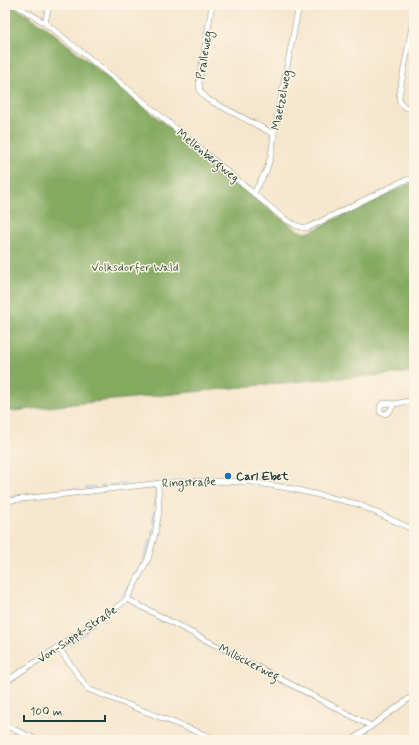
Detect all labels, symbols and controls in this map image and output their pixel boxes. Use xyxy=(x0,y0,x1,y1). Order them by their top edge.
street label: Pralleweg xyxy=(193,30,217,81)
street label: Maetzelweg xyxy=(268,69,296,132)
street label: Mellenbergweg xyxy=(172,126,242,187)
park label: Volksdorfer Wald xyxy=(91,260,179,276)
place label: Carl Ebet xyxy=(236,469,289,485)
marker: Carl Ebet xyxy=(223,471,233,481)
street label: Ringstraße xyxy=(162,474,217,492)
street label: Von-Suppé-Straße xyxy=(35,602,121,667)
street label: Millöckerweg xyxy=(215,641,282,686)
scale bar xyxy=(24,697,105,723)
text: 100 m xyxy=(30,704,62,720)

